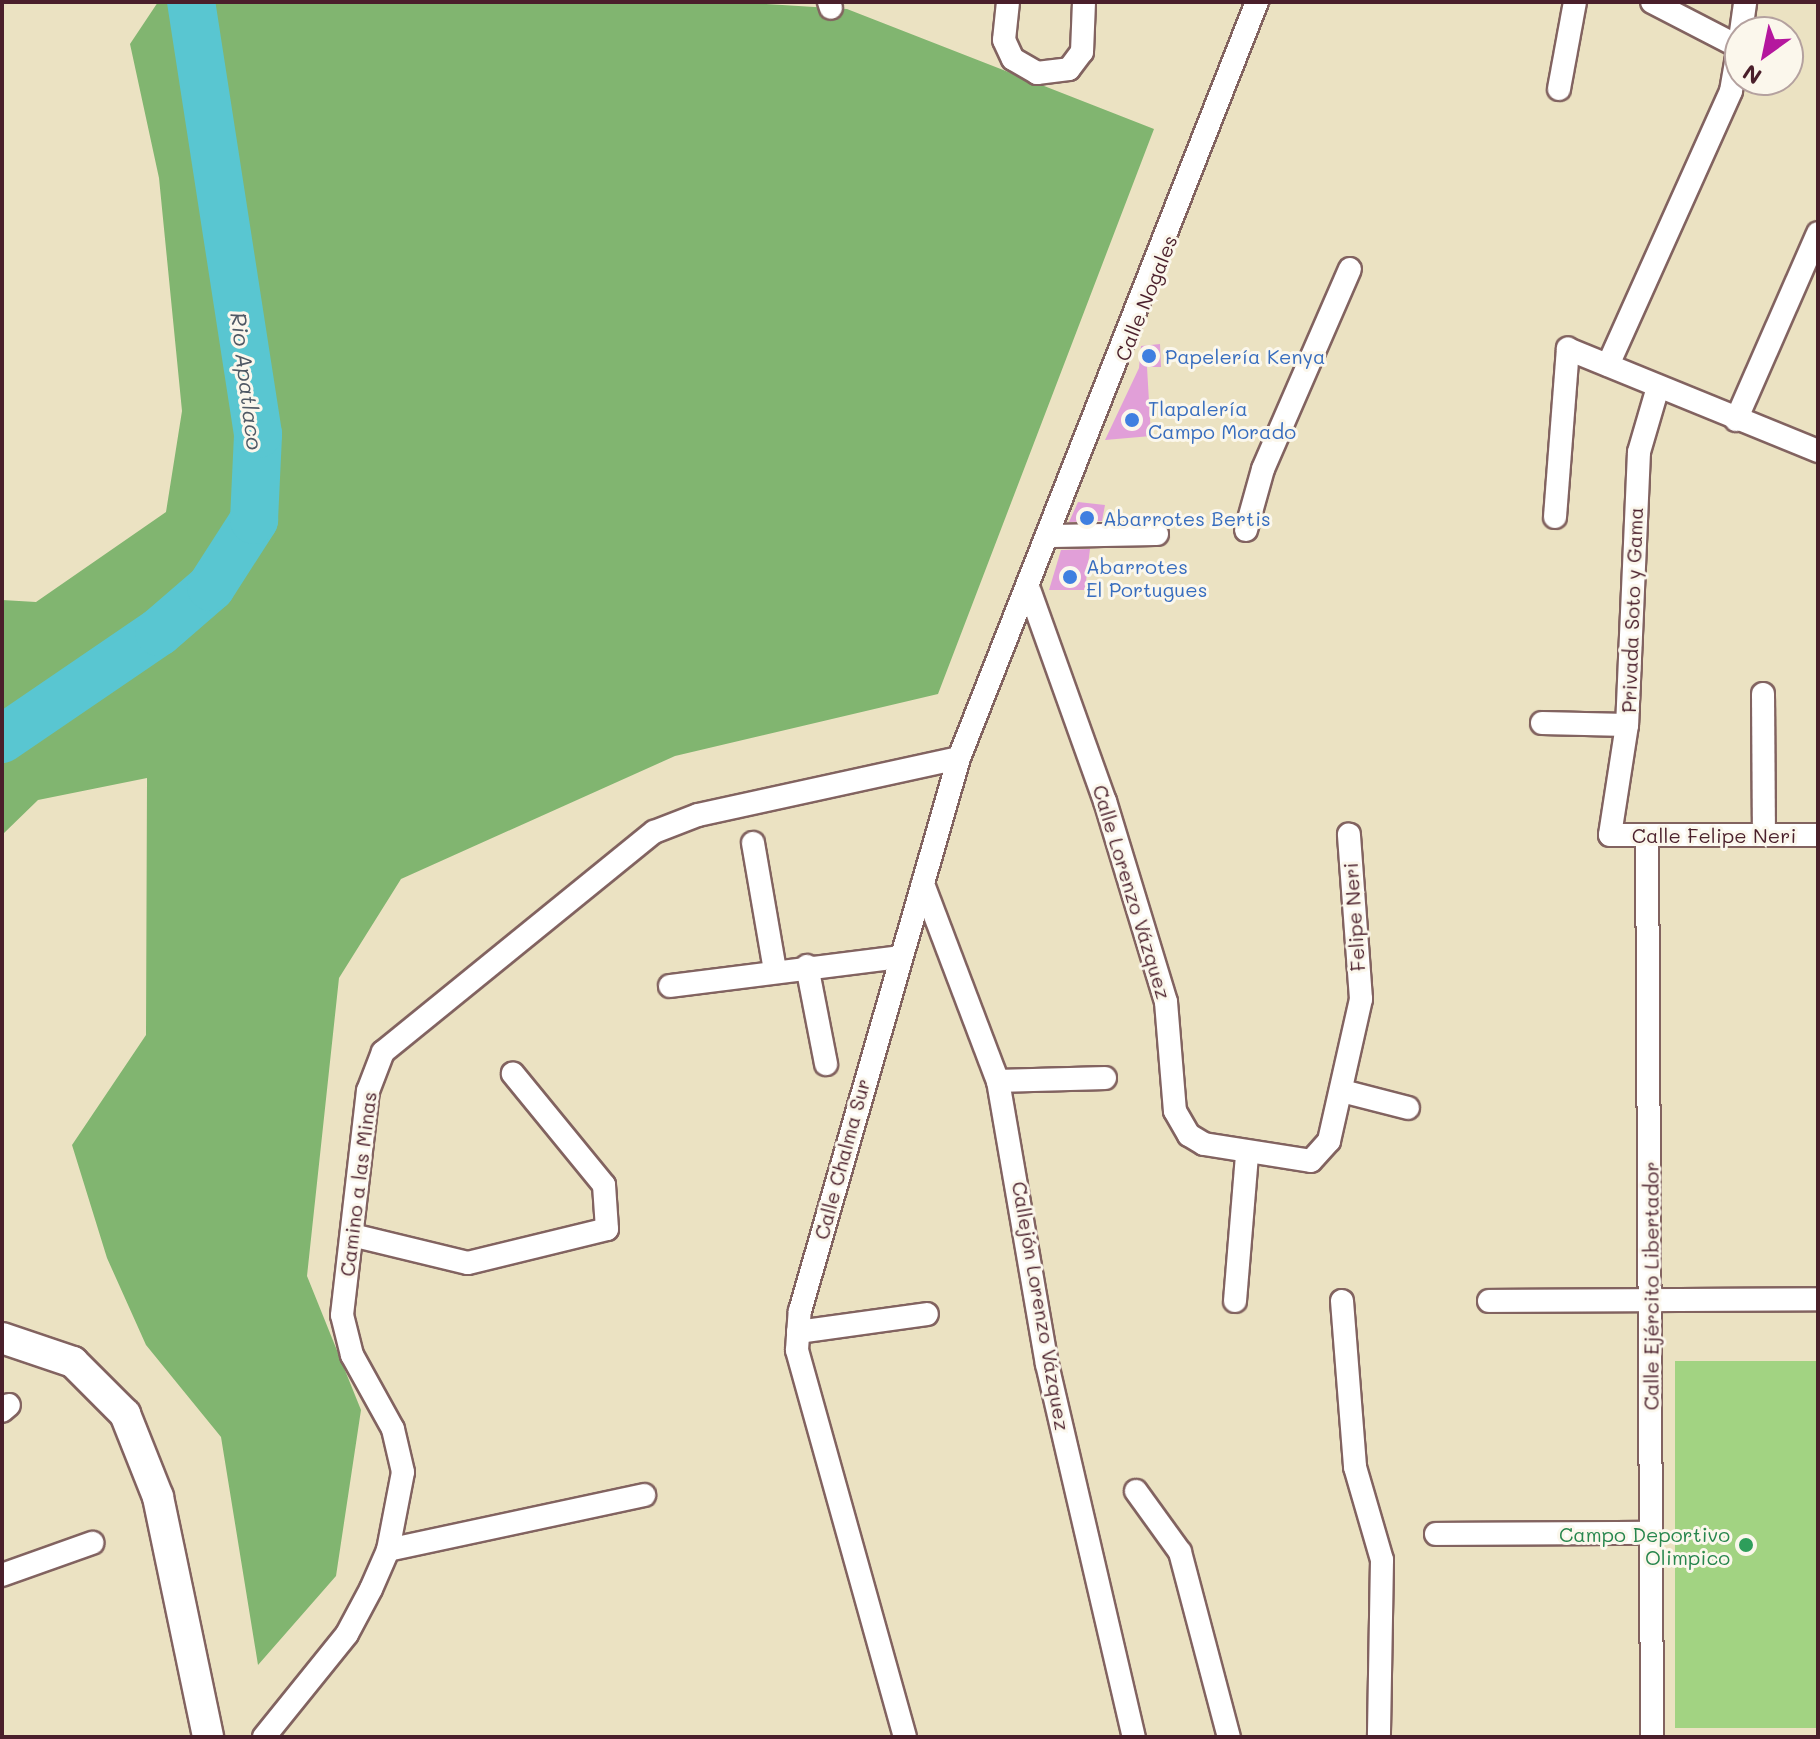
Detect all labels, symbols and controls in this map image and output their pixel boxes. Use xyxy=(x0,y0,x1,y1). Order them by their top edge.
north arrow xyxy=(1724,16,1804,96)
text: N xyxy=(1737,58,1767,92)
street label: Calle Nogales xyxy=(1110,232,1182,364)
water label: Rio Apatlaco xyxy=(225,311,269,451)
place label: Papelería Kenya xyxy=(1165,344,1325,368)
marker: Papelería Kenya xyxy=(1140,347,1158,365)
place label: Tlapalería Campo Morado xyxy=(1148,396,1296,443)
marker: Tlapalería Campo Morado xyxy=(1123,411,1141,429)
place label: Abarrotes Bertis xyxy=(1103,506,1271,530)
street label: Privada Soto y Gama xyxy=(1616,507,1648,713)
marker: Abarrotes Bertis xyxy=(1078,509,1096,527)
place label: Abarrotes El Portugues xyxy=(1086,554,1207,601)
marker: Abarrotes El Portugues xyxy=(1061,568,1079,586)
street label: Calle Lorenzo Vázquez xyxy=(1088,782,1176,1002)
street label: Calle Felipe Neri xyxy=(1632,823,1796,847)
street label: Felipe Neri xyxy=(1338,862,1370,972)
street label: Calle Chalma Sur xyxy=(809,1076,875,1242)
street label: Camino a las Minas xyxy=(335,1090,381,1278)
street label: Calle Ejército Libertador xyxy=(1639,1162,1663,1410)
street label: Callejón Lorenzo Vázquez xyxy=(1007,1180,1075,1432)
place label: Campo Deportivo Olimpico xyxy=(1559,1522,1730,1569)
marker: Campo Deportivo Olimpico xyxy=(1737,1536,1755,1554)

